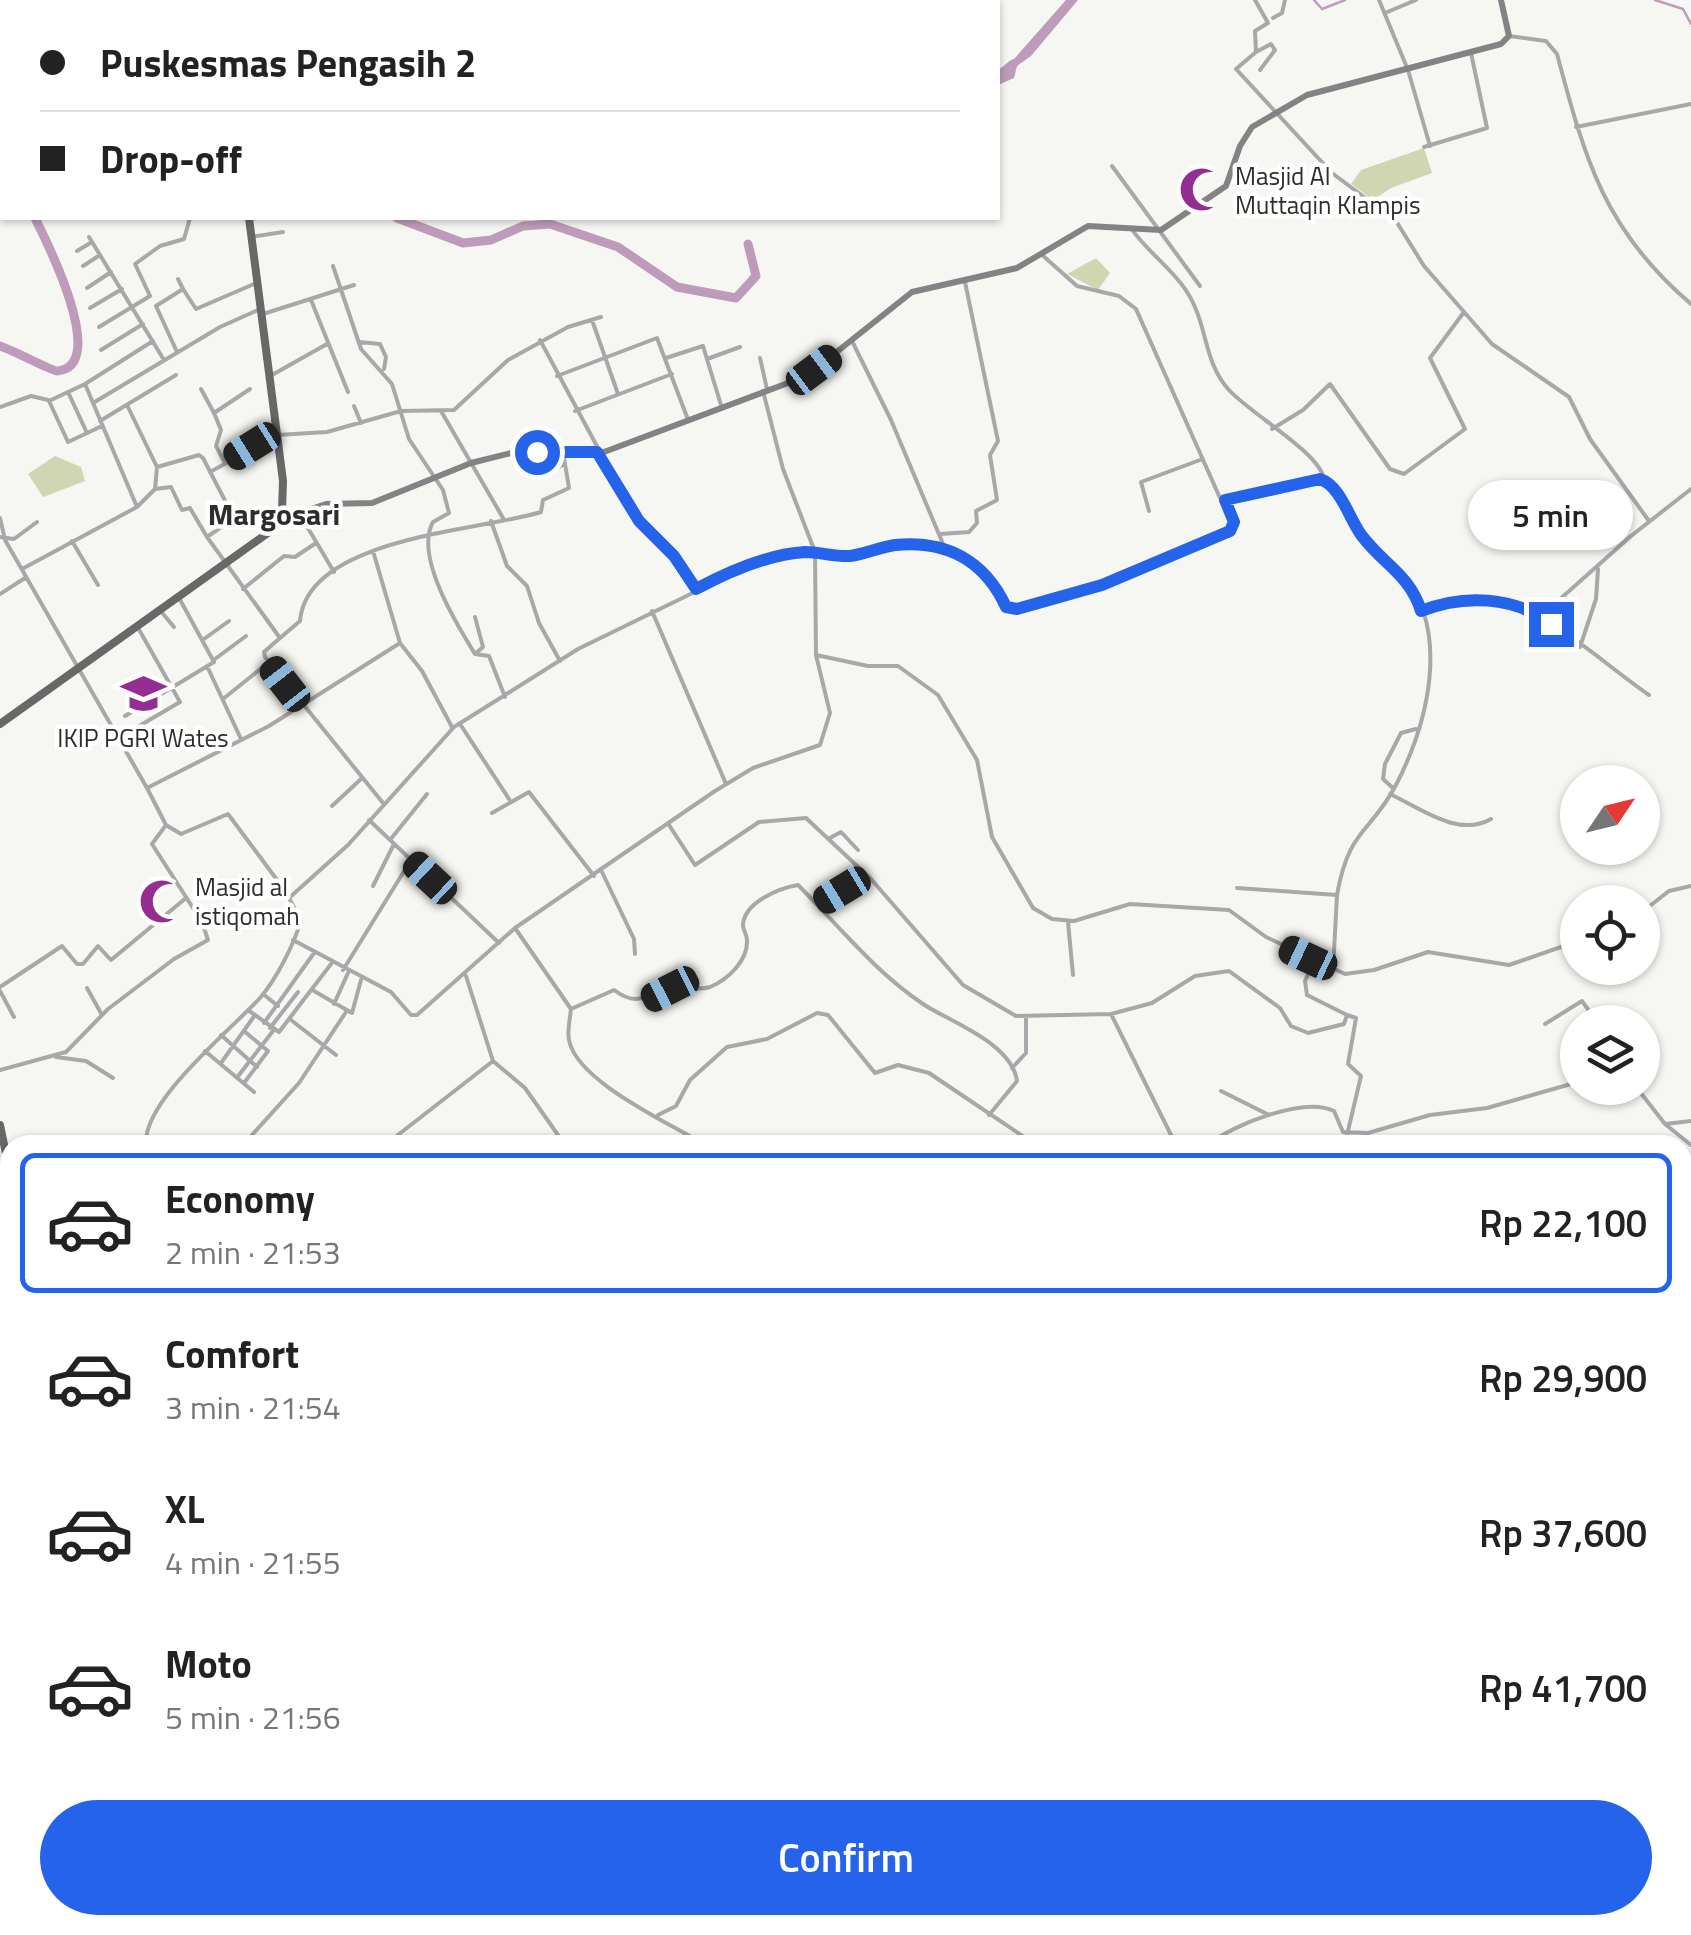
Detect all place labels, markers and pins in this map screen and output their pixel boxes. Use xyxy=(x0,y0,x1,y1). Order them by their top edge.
place label: Masjid Al Muttaqin Klampis xyxy=(1235,157,1421,224)
mosque icon: Masjid Al Muttaqin Klampis xyxy=(1178,166,1226,214)
school or university icon: IKIP PGRI Wates xyxy=(119,670,167,718)
place label: IKIP PGRI Wates xyxy=(57,719,229,757)
place label: Masjid al istiqomah xyxy=(195,868,300,935)
mosque icon: Masjid al istiqomah xyxy=(138,877,186,925)

